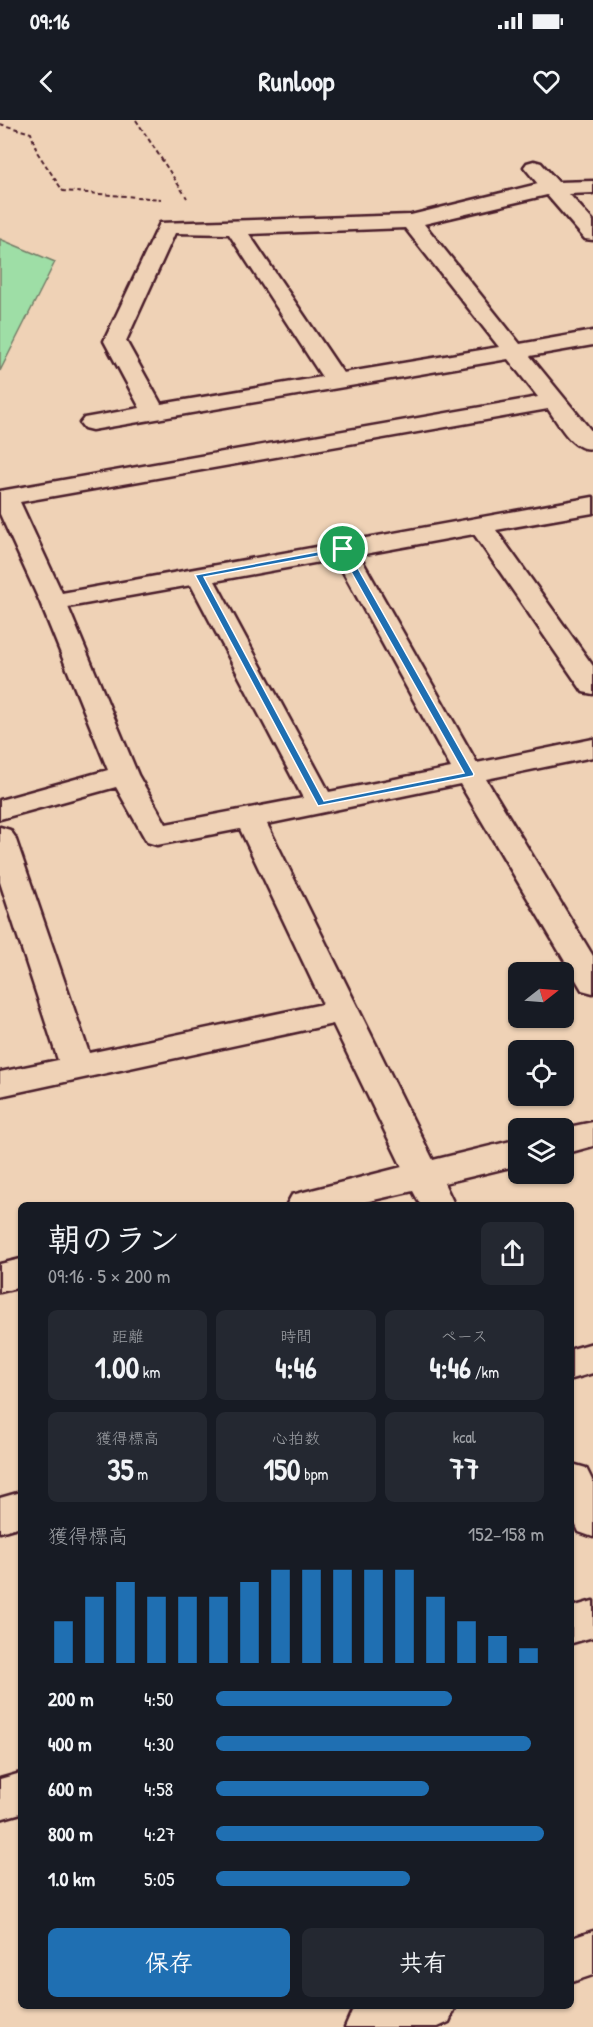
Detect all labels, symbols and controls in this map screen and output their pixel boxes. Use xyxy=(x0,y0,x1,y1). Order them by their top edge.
text: 09:16 xyxy=(30,6,70,36)
text: Runloop xyxy=(259,63,334,99)
icon: back xyxy=(30,65,63,98)
icon: heart xyxy=(530,65,563,98)
pin xyxy=(317,523,368,574)
icon: arrive xyxy=(326,532,359,565)
north arrow xyxy=(508,962,574,1028)
map controls xyxy=(508,962,574,1184)
button: locate xyxy=(508,1040,574,1106)
button: layers xyxy=(508,1118,574,1184)
text: 朝のラン xyxy=(48,1217,180,1261)
button: share xyxy=(481,1222,544,1285)
text: 09:16 · 5 × 200 m xyxy=(48,1262,170,1289)
text: 距離 xyxy=(112,1325,144,1347)
text: 時間 xyxy=(280,1325,312,1347)
text: ペース xyxy=(441,1325,488,1347)
text: 1.00 xyxy=(95,1347,139,1387)
text: 4:46 xyxy=(275,1347,317,1387)
text: 4:46 xyxy=(430,1347,471,1387)
text: km xyxy=(139,1361,160,1383)
text: /km xyxy=(471,1361,499,1383)
text: kcal xyxy=(453,1426,476,1448)
text: 獲得標高 xyxy=(96,1427,160,1449)
text: 心拍数 xyxy=(272,1427,320,1449)
text: 77 xyxy=(449,1448,479,1488)
text: 35 xyxy=(107,1449,133,1489)
text: 150 xyxy=(263,1449,301,1489)
text: m xyxy=(133,1463,148,1485)
text: bpm xyxy=(301,1463,329,1485)
text: 152–158 m xyxy=(468,1520,544,1547)
text: 獲得標高 xyxy=(48,1522,128,1549)
text: 200 m xyxy=(48,1685,93,1712)
text: 4:50 xyxy=(144,1685,174,1712)
text: 400 m xyxy=(48,1730,92,1757)
text: 4:30 xyxy=(144,1730,174,1757)
text: 600 m xyxy=(48,1775,92,1802)
text: 4:58 xyxy=(144,1775,173,1802)
text: 800 m xyxy=(48,1820,93,1847)
text: 4:27 xyxy=(144,1820,175,1847)
text: 1.0 km xyxy=(48,1865,95,1892)
text: 5:05 xyxy=(144,1865,175,1892)
button: 保存 xyxy=(48,1928,290,1997)
button: 共有 xyxy=(302,1928,544,1997)

